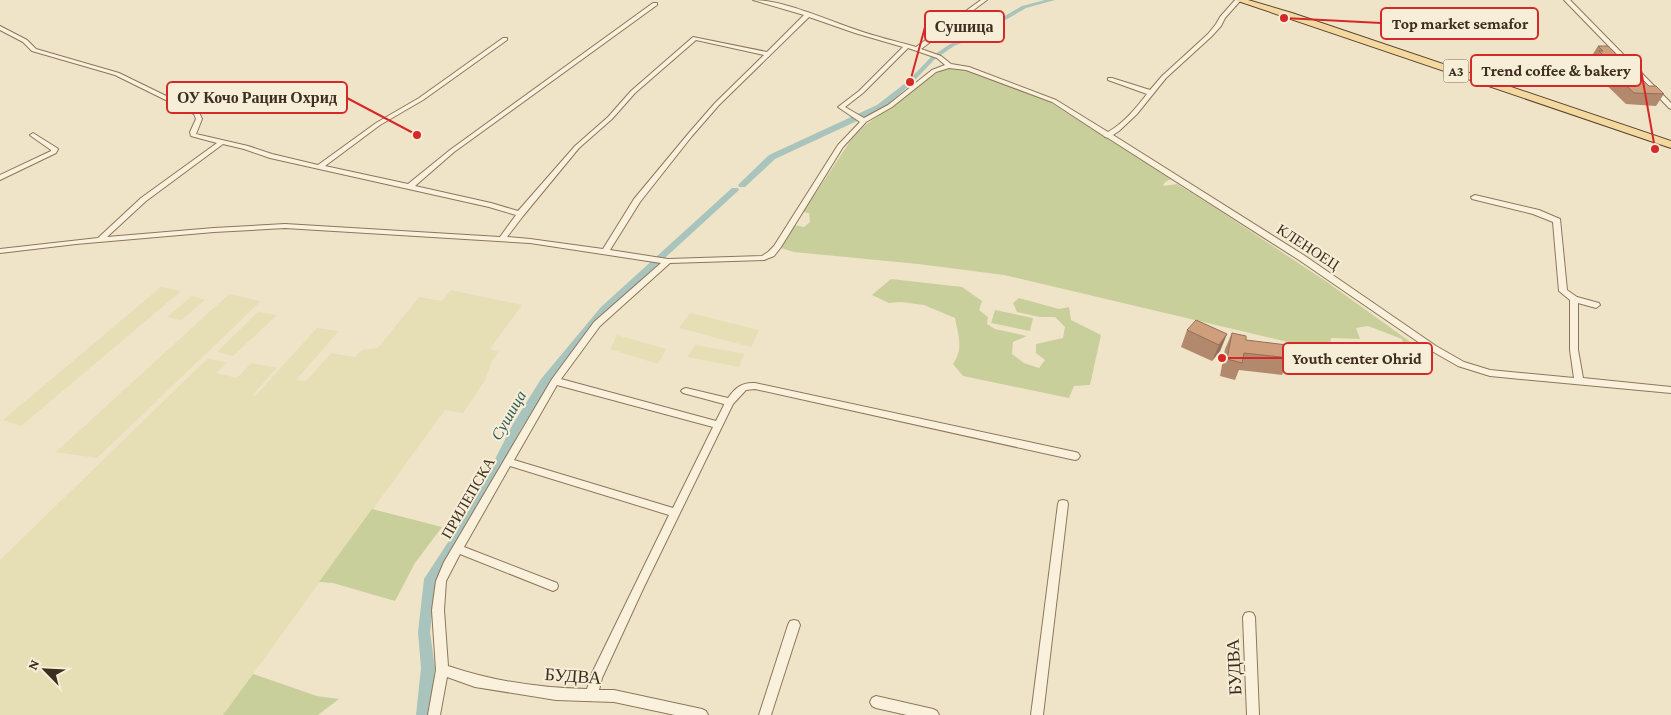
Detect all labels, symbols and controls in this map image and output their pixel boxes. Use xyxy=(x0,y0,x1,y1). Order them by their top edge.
callout: Top market semafor xyxy=(1381,8,1538,39)
callout: Сушица xyxy=(925,11,1004,42)
text: Top market semafor xyxy=(1392,15,1529,32)
text: Сушица xyxy=(934,18,994,36)
callout: Trend coffee & bakery xyxy=(1471,55,1641,86)
road number: A3 xyxy=(1444,59,1468,82)
text: Trend coffee & bakery xyxy=(1481,62,1631,79)
callout: ОУ Кочо Рацин Охрид xyxy=(167,82,347,113)
text: ОУ Кочо Рацин Охрид xyxy=(177,89,337,107)
street label: КЛЕНОЕЦ xyxy=(1274,221,1342,273)
callout: Youth center Ohrid xyxy=(1283,343,1432,374)
text: Youth center Ohrid xyxy=(1292,350,1422,367)
water label: Сушица xyxy=(488,388,530,443)
street label: ПРИЛЕПСКА xyxy=(438,454,498,541)
street label: БУДВА xyxy=(1223,638,1245,696)
north arrow xyxy=(20,645,70,695)
text: N xyxy=(24,657,43,672)
street label: БУДВА xyxy=(544,664,602,688)

